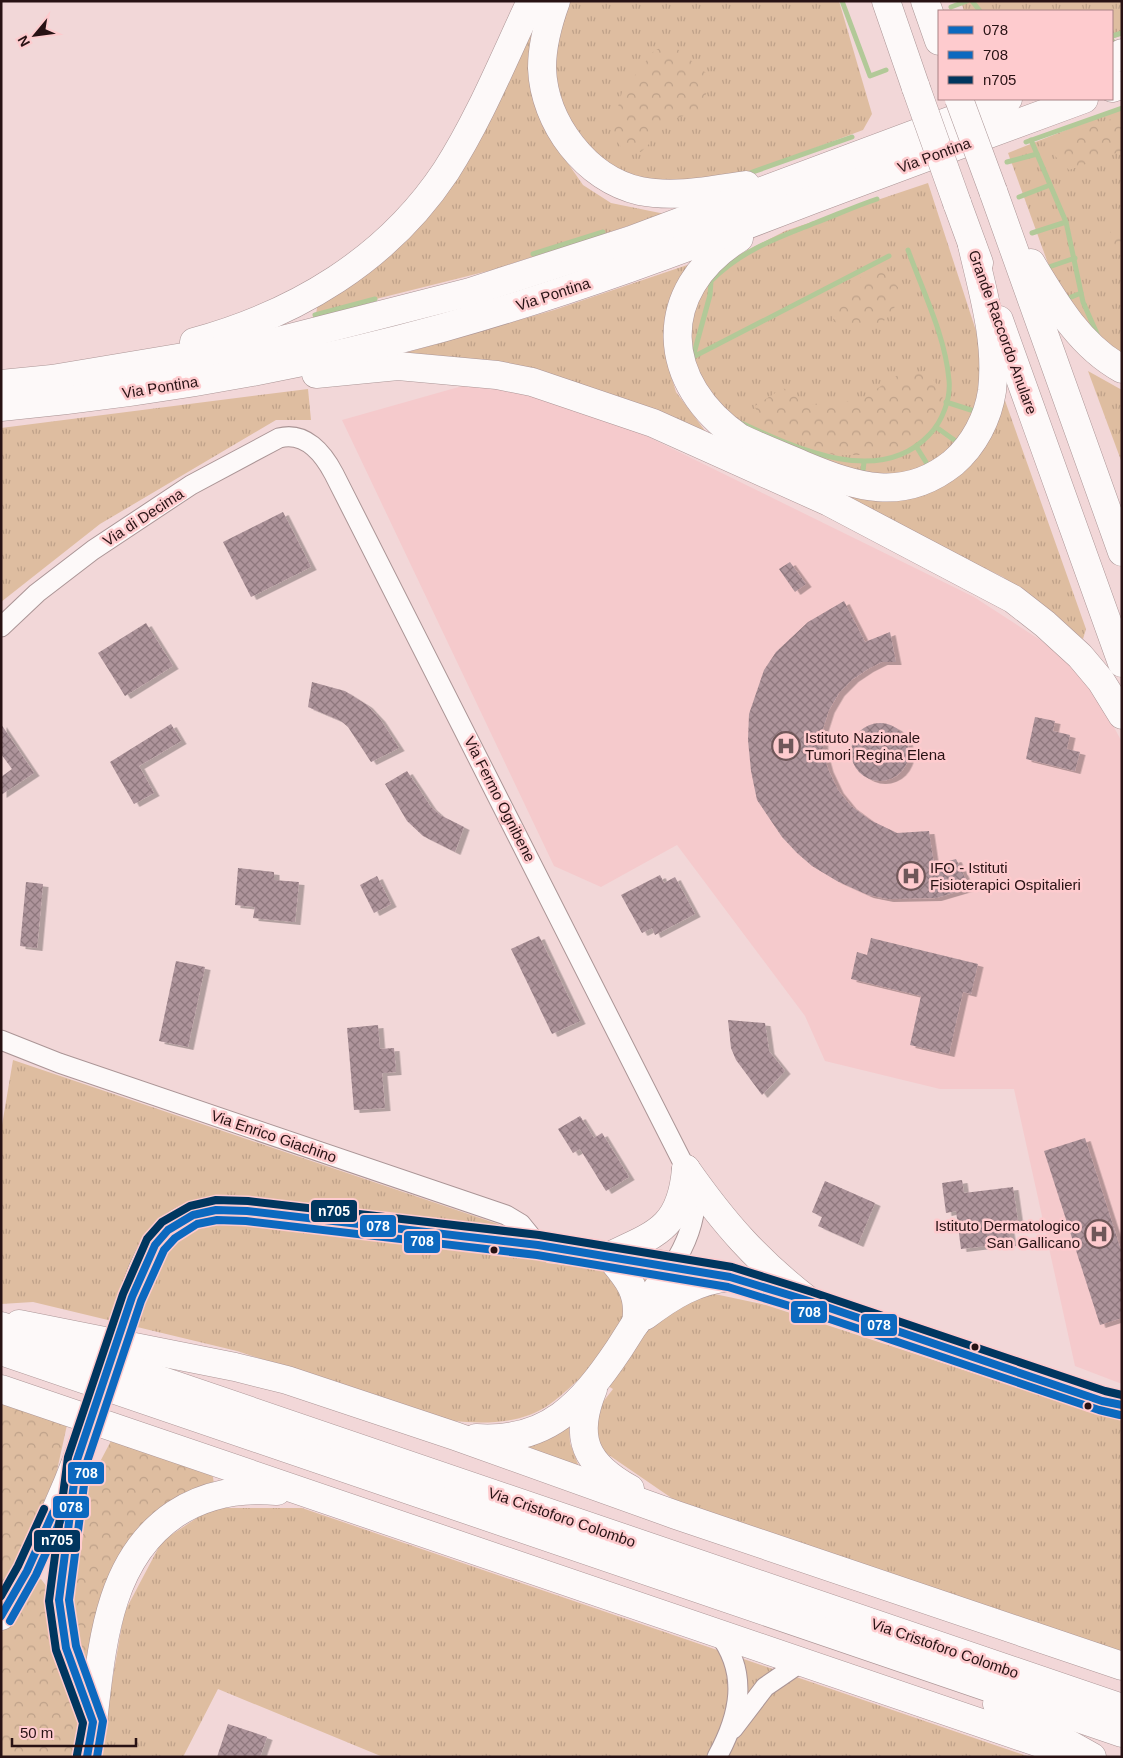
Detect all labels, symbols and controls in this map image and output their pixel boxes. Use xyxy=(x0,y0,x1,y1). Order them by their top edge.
north arrow xyxy=(10,10,60,60)
legend xyxy=(938,10,1113,100)
text: 078 xyxy=(983,21,1008,38)
text: N xyxy=(14,33,33,50)
text: 708 xyxy=(983,46,1008,63)
text: n705 xyxy=(983,71,1016,88)
street label: Via Pontina xyxy=(895,134,973,176)
street label: Grande Raccordo Anulare xyxy=(965,248,1041,416)
street label: Via Pontina xyxy=(514,274,593,314)
street label: Via Pontina xyxy=(121,373,200,401)
street label: Via di Decima xyxy=(100,484,187,549)
place label: Istituto Nazionale Tumori Regina Elena xyxy=(805,729,946,763)
hospital icon: Istituto Nazionale Tumori Regina Elena xyxy=(771,731,801,761)
street label: Via Fermo Ognibene xyxy=(461,734,539,864)
place label: IFO - Istituti Fisioterapici Ospitalieri xyxy=(930,859,1081,893)
hospital icon: IFO - Istituti Fisioterapici Ospitalieri xyxy=(896,861,926,891)
street label: Via Enrico Giachino xyxy=(209,1107,339,1165)
line badge: n705 xyxy=(310,1199,358,1223)
text: n705 xyxy=(318,1203,350,1219)
line badge: 078 xyxy=(359,1214,397,1238)
place label: Istituto Dermatologico San Gallicano xyxy=(935,1217,1080,1251)
text: 078 xyxy=(366,1218,390,1234)
hospital icon: Istituto Dermatologico San Gallicano xyxy=(1084,1219,1114,1249)
line badge: 708 xyxy=(403,1230,441,1254)
text: 708 xyxy=(410,1233,434,1249)
unlabelled marker xyxy=(489,1245,499,1255)
line badge: 708 xyxy=(790,1300,828,1324)
text: 708 xyxy=(797,1304,821,1320)
line badge: 078 xyxy=(860,1313,898,1337)
text: 078 xyxy=(867,1317,891,1333)
unlabelled marker xyxy=(970,1342,980,1352)
unlabelled marker xyxy=(1083,1401,1093,1411)
line badge: 708 xyxy=(67,1461,105,1485)
text: 708 xyxy=(74,1465,98,1481)
street label: Via Cristoforo Colombo xyxy=(486,1484,638,1550)
line badge: 078 xyxy=(52,1495,90,1519)
text: 078 xyxy=(59,1499,83,1515)
line badge: n705 xyxy=(33,1529,81,1553)
text: n705 xyxy=(41,1532,73,1548)
street label: Via Cristoforo Colombo xyxy=(869,1615,1021,1681)
scale bar xyxy=(12,1716,136,1748)
text: 50 m xyxy=(20,1724,53,1741)

